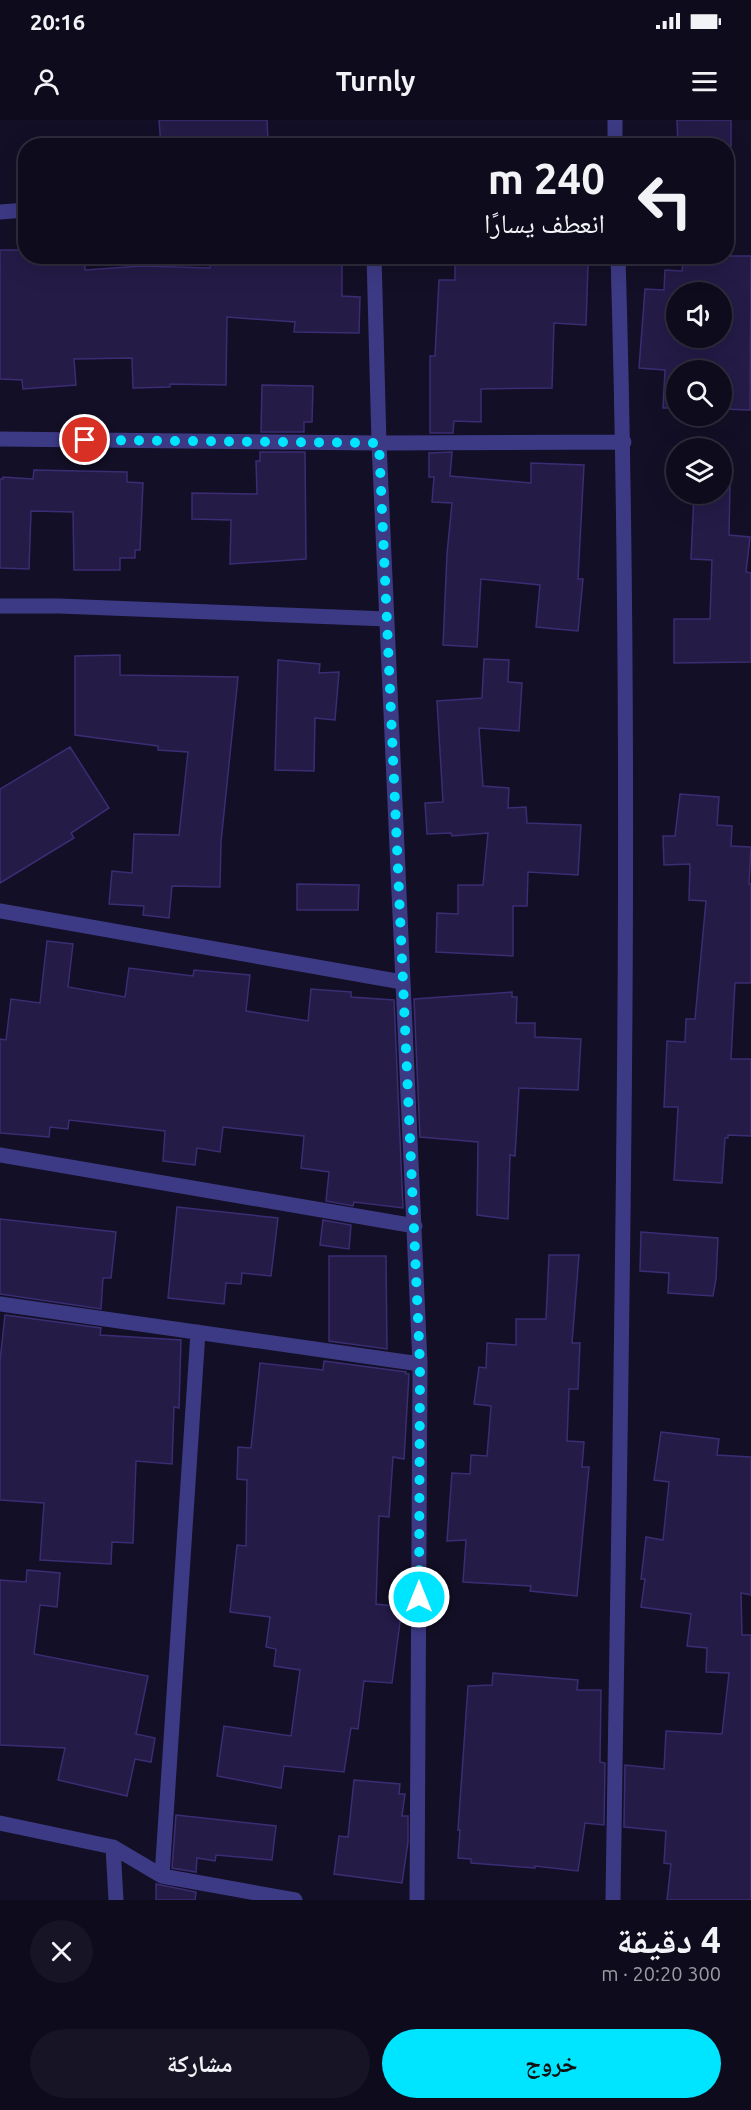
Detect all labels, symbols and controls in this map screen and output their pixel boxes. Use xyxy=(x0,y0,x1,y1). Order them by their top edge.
text: 20:16 xyxy=(30,9,85,34)
icon: person xyxy=(30,65,63,98)
icon: menu xyxy=(688,65,721,98)
text: Turnly xyxy=(336,66,415,96)
text: 240 m xyxy=(488,155,605,202)
icon: left xyxy=(626,162,704,240)
text: انعطف يسارًا xyxy=(484,208,605,238)
map controls xyxy=(666,282,732,504)
button: sound xyxy=(666,282,732,348)
button: search xyxy=(666,360,732,426)
pin xyxy=(59,414,110,465)
icon: arrive xyxy=(68,423,101,456)
button: layers xyxy=(666,438,732,504)
position arrow xyxy=(387,1565,451,1629)
text: 4 دقيقة xyxy=(617,1919,721,1960)
button: close xyxy=(30,1920,93,1983)
text: 300 m · 20:20 xyxy=(601,1962,721,1985)
button: مشاركة xyxy=(30,2029,370,2098)
button: خروج xyxy=(382,2029,721,2098)

